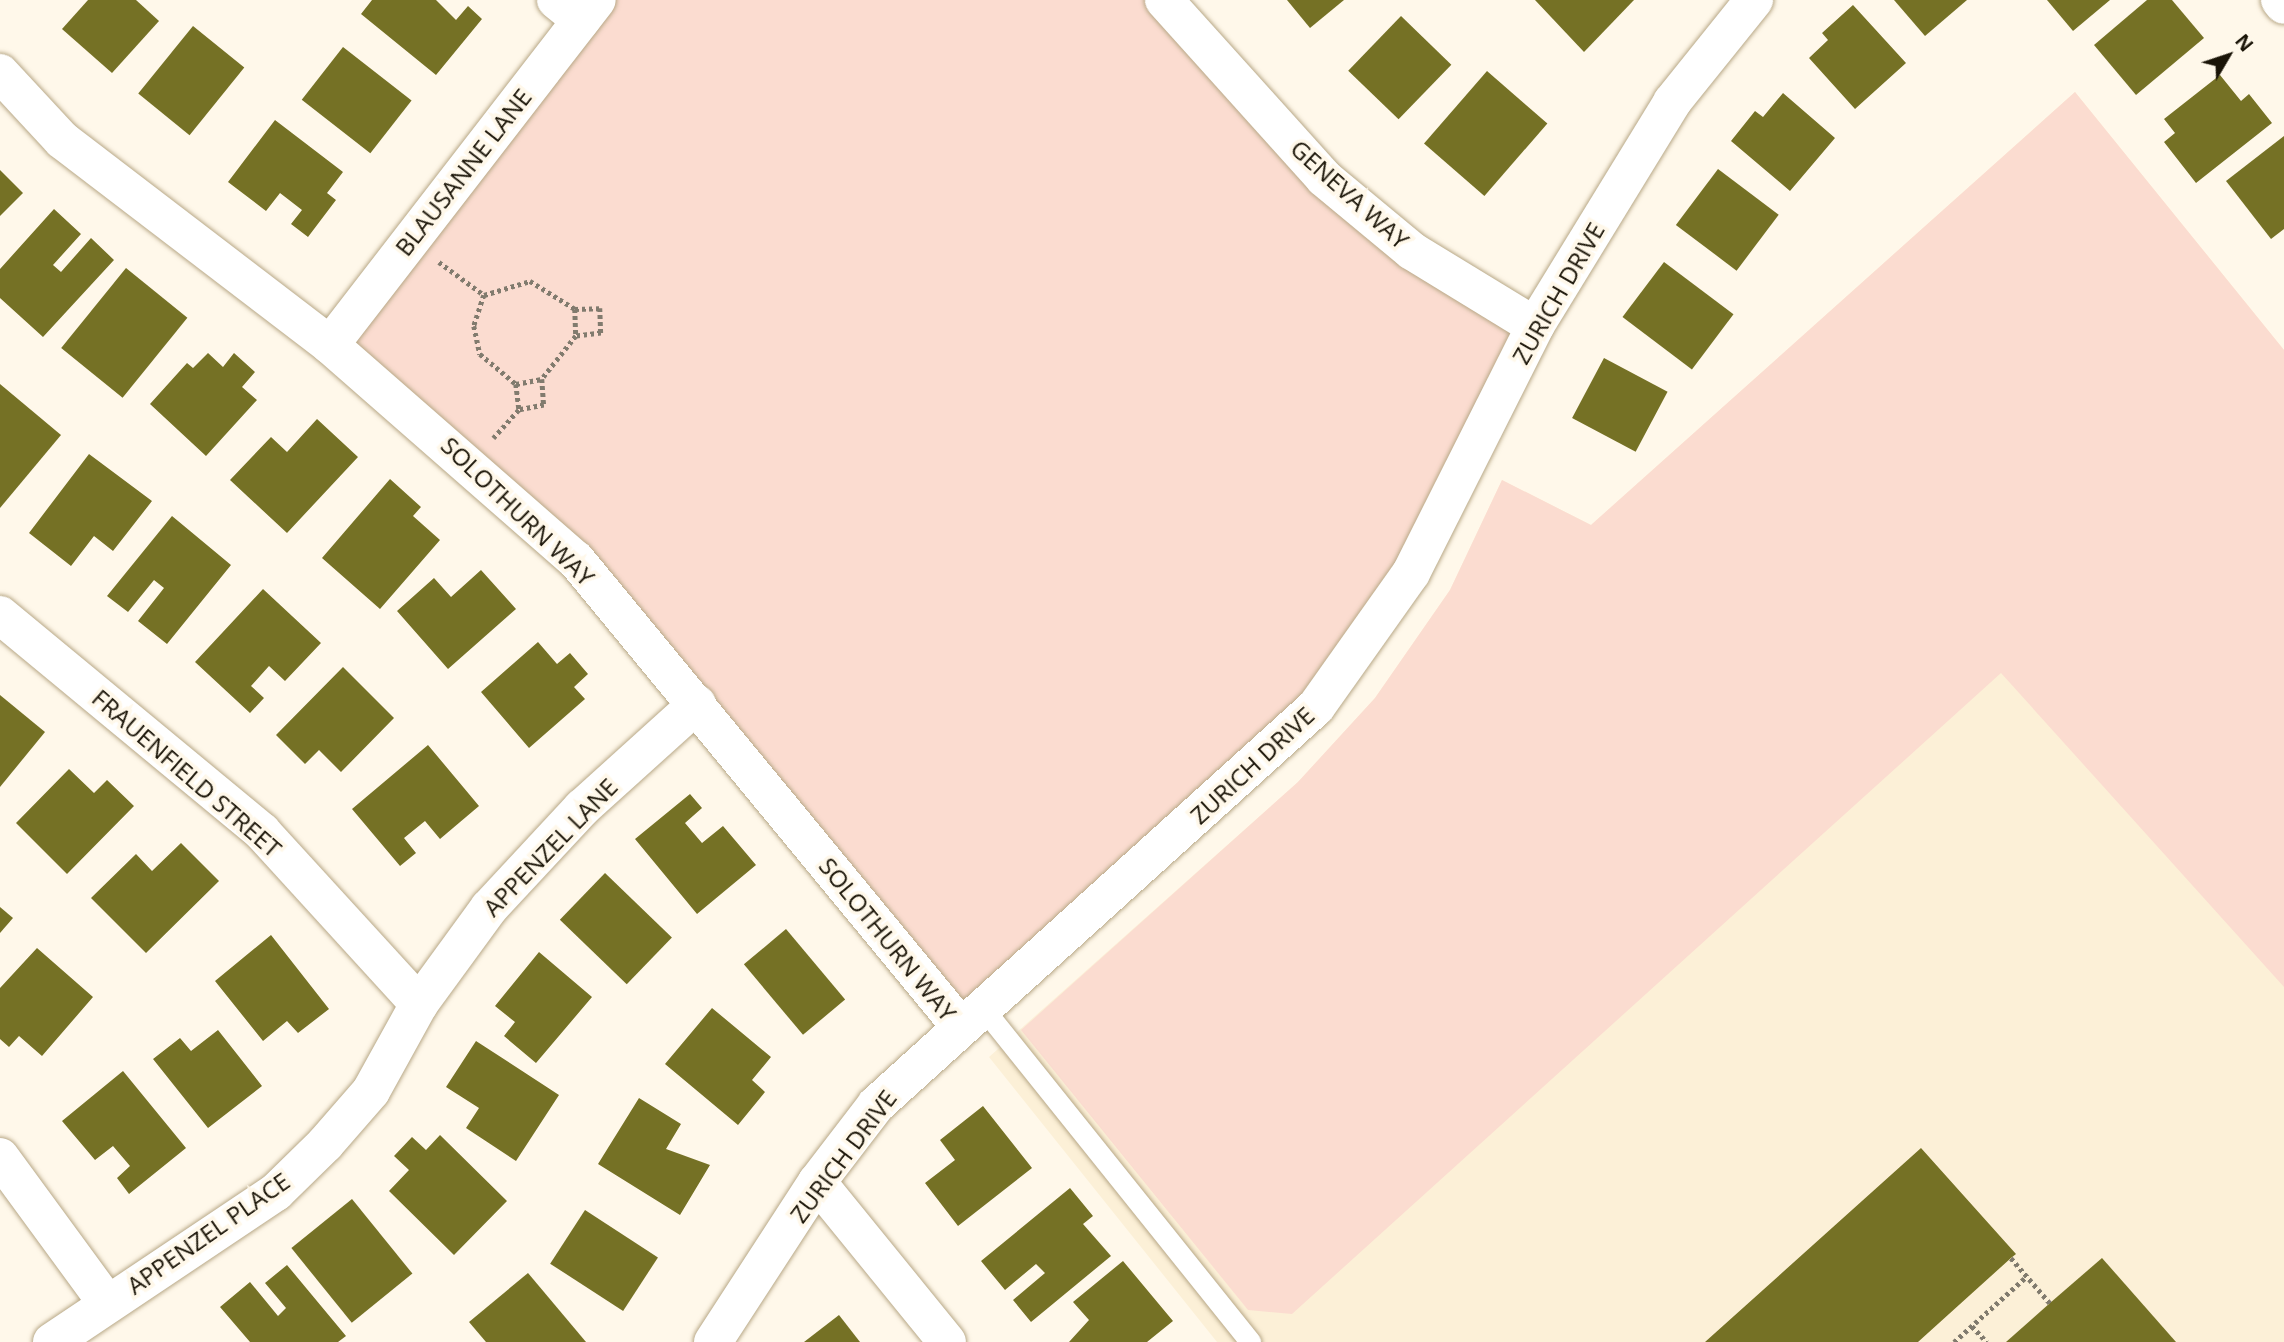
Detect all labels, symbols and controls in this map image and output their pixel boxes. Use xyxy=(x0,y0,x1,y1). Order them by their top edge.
north arrow xyxy=(2193,21,2263,91)
text: N xyxy=(2229,29,2259,57)
street label: BLAUSANNE LANE xyxy=(389,83,537,261)
street label: GENEVA WAY xyxy=(1285,134,1415,254)
street label: ZURICH DRIVE xyxy=(1506,217,1610,369)
street label: SOLOTHURN WAY xyxy=(436,431,600,591)
street label: FRAUENFIELD STREET xyxy=(87,683,287,863)
street label: ZURICH DRIVE xyxy=(1184,700,1320,830)
street label: APPENZEL LANE xyxy=(477,772,623,922)
street label: SOLOTHURN WAY xyxy=(813,852,963,1026)
street label: ZURICH DRIVE xyxy=(784,1084,902,1228)
street label: APPENZEL PLACE xyxy=(121,1166,295,1300)

